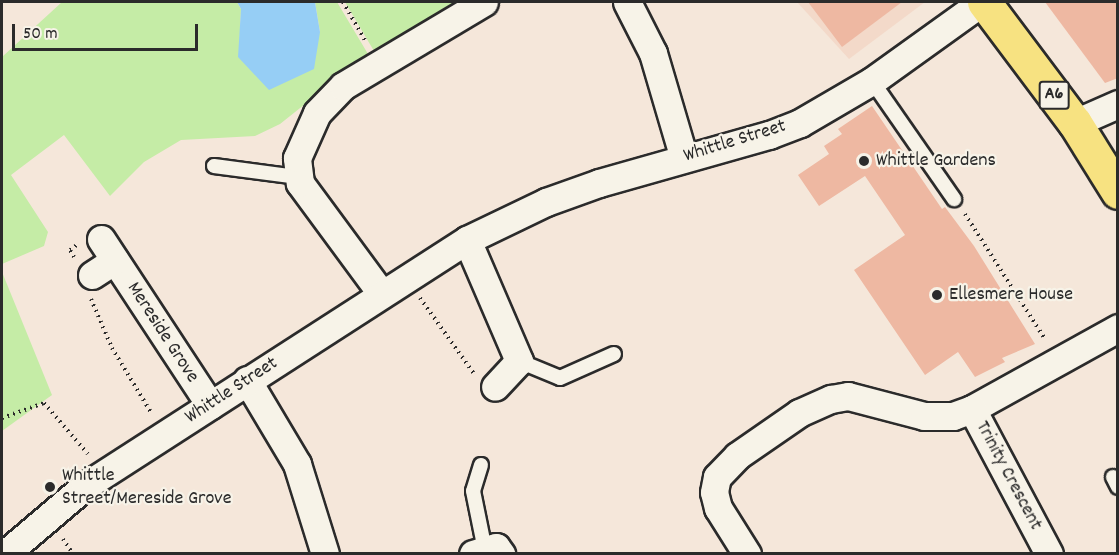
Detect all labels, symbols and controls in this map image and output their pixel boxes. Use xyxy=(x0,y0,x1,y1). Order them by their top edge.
scale bar xyxy=(15,12,201,50)
text: 50 m xyxy=(23,22,58,47)
road number: A6 xyxy=(1038,80,1070,110)
street label: Whittle Street xyxy=(681,115,789,169)
place label: Whittle Gardens xyxy=(876,149,996,173)
marker: Whittle Gardens xyxy=(857,154,871,168)
street label: Mereside Grove xyxy=(121,278,203,388)
place label: Ellesmere House xyxy=(949,283,1073,307)
marker: Ellesmere House xyxy=(930,288,944,302)
street label: Whittle Street xyxy=(181,352,283,430)
street label: Trinity Crescent xyxy=(969,417,1047,535)
place label: Whittle Street/Mereside Grove xyxy=(62,464,231,511)
marker: Whittle Street/Mereside Grove xyxy=(43,480,57,494)

